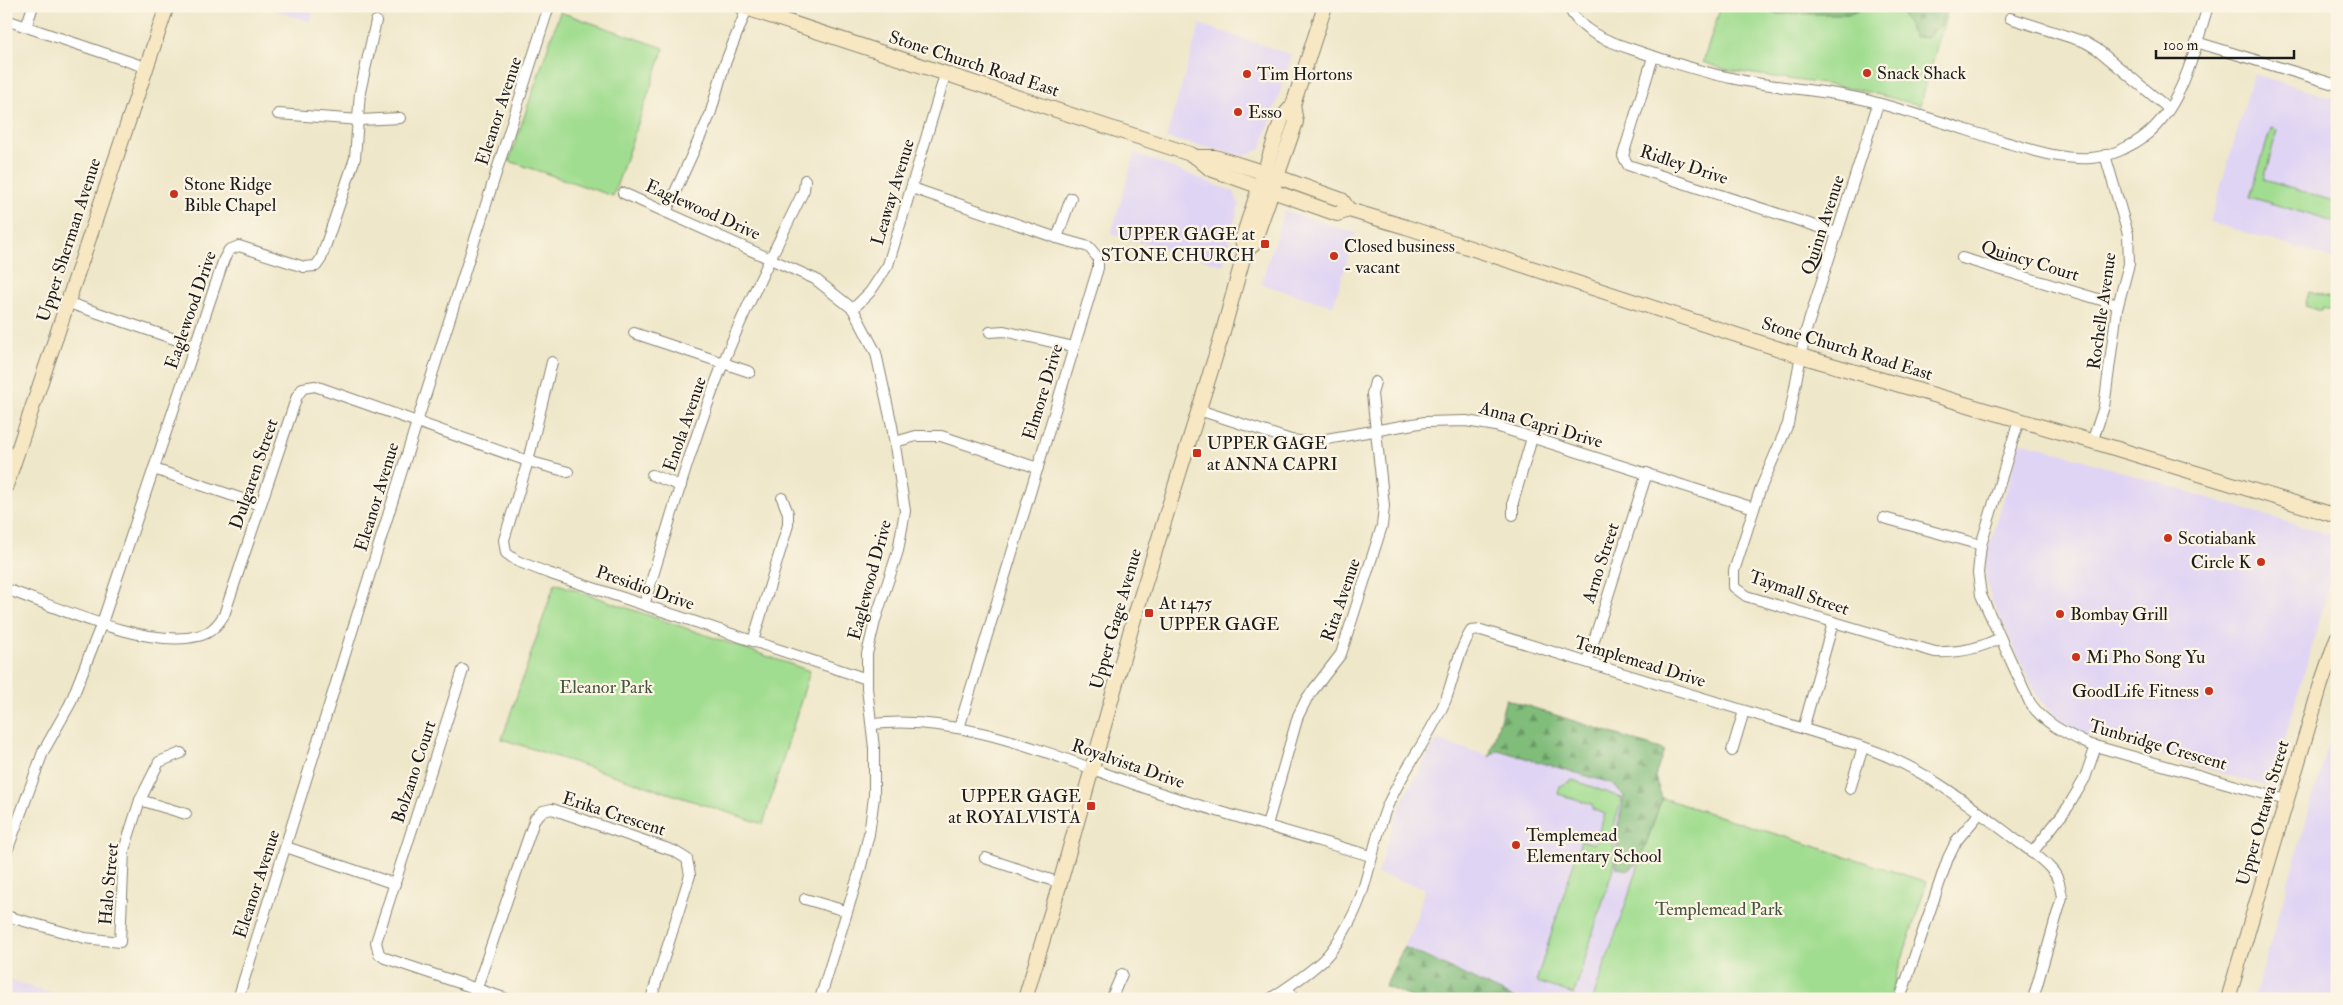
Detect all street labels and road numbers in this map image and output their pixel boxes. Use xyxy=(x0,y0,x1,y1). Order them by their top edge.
street label: Stone Church Road East xyxy=(886,26,1062,102)
street label: Eleanor Avenue xyxy=(471,53,528,168)
street label: Leaway Avenue xyxy=(866,136,920,248)
street label: Ridley Drive xyxy=(1637,140,1731,190)
street label: Upper Sherman Avenue xyxy=(32,155,107,325)
street label: Quinn Avenue xyxy=(1796,172,1850,278)
street label: Eaglewood Drive xyxy=(642,174,765,246)
street label: Quincy Court xyxy=(1978,235,2082,287)
street label: Eaglewood Drive xyxy=(160,247,222,372)
street label: Rochelle Avenue xyxy=(2082,250,2122,371)
street label: Stone Church Road East xyxy=(1759,312,1936,386)
street label: Elmore Drive xyxy=(1017,341,1069,443)
street label: Enola Avenue xyxy=(658,373,712,474)
street label: Anna Capri Drive xyxy=(1476,396,1606,454)
street label: Dulgaren Street xyxy=(224,416,284,532)
street label: Eleanor Avenue xyxy=(349,439,405,554)
street label: Eaglewood Drive xyxy=(843,517,897,643)
street label: Arno Street xyxy=(1577,520,1625,607)
street label: Upper Gage Avenue xyxy=(1085,545,1147,692)
street label: Rita Avenue xyxy=(1316,555,1366,645)
street label: Presidio Drive xyxy=(593,560,698,616)
street label: Taymall Street xyxy=(1746,565,1852,621)
street label: Templemead Drive xyxy=(1571,631,1709,693)
street label: Tunbridge Crescent xyxy=(2086,714,2230,776)
street label: Bolzano Court xyxy=(387,718,441,826)
street label: Royalvista Drive xyxy=(1068,734,1188,794)
street label: Upper Ottawa Street xyxy=(2231,738,2295,888)
street label: Erika Crescent xyxy=(559,786,669,842)
street label: Eleanor Avenue xyxy=(229,826,286,941)
street label: Halo Street xyxy=(94,842,124,926)

